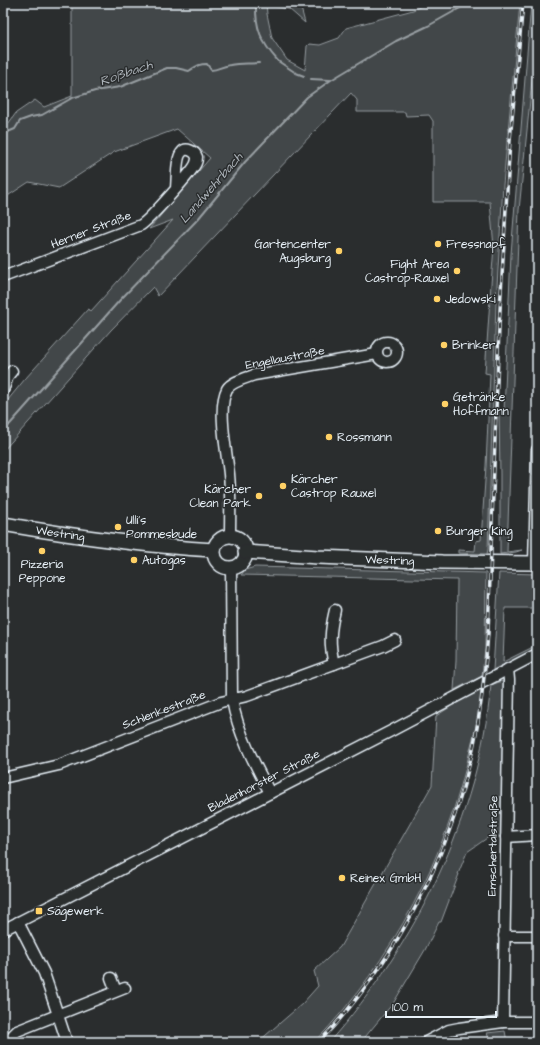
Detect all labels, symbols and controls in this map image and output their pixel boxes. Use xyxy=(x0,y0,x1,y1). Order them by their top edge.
water label: Roßbach xyxy=(97,55,155,90)
water label: Landwehrbach xyxy=(175,148,247,227)
street label: Herner Straße xyxy=(48,207,134,253)
place label: Gartencenter Augsburg xyxy=(255,236,331,268)
place label: Fressnapf xyxy=(446,236,506,253)
marker: Fressnapf xyxy=(433,239,443,249)
marker: Gartencenter Augsburg xyxy=(334,246,344,256)
place label: Fight Area Castrop-Rauxel xyxy=(365,256,449,287)
marker: Fight Area Castrop-Rauxel xyxy=(452,266,462,276)
place label: Jedowski xyxy=(445,291,496,308)
marker: Jedowski xyxy=(432,294,442,304)
place label: Brinker xyxy=(452,337,496,354)
marker: Brinker xyxy=(439,340,449,350)
street label: Engellaustraße xyxy=(244,342,327,375)
place label: Getränke Hoffmann xyxy=(453,389,509,420)
marker: Getränke Hoffmann xyxy=(440,399,450,409)
place label: Rossmann xyxy=(337,429,392,446)
marker: Rossmann xyxy=(324,432,334,442)
place label: Kärcher Castrop Rauxel xyxy=(291,471,376,502)
place label: Kärcher Clean Park xyxy=(189,481,252,512)
marker: Kärcher Castrop Rauxel xyxy=(278,481,288,491)
marker: Kärcher Clean Park xyxy=(254,491,264,501)
place label: Ulli’s Pommesbude xyxy=(126,512,198,543)
street label: Westring xyxy=(35,521,86,546)
marker: Ulli’s Pommesbude xyxy=(113,522,123,532)
place label: Burger King xyxy=(446,523,513,541)
marker: Burger King xyxy=(433,526,443,536)
marker: Pizzeria Peppone xyxy=(37,546,47,556)
street label: Westring xyxy=(365,550,415,570)
place label: Autogas xyxy=(142,552,186,570)
marker: Autogas xyxy=(129,555,139,565)
place label: Pizzeria Peppone xyxy=(19,556,66,587)
street label: Schlenkestraße xyxy=(120,686,209,734)
street label: Bladenhorster Straße xyxy=(205,745,323,817)
street label: Emschertalstraße xyxy=(484,795,502,896)
place label: Reinex GmbH xyxy=(350,870,421,887)
marker: Reinex GmbH xyxy=(337,873,347,883)
place label: Sägewerk xyxy=(47,903,104,921)
marker: Sägewerk xyxy=(34,906,44,916)
scale bar xyxy=(386,993,496,1019)
text: 100 m xyxy=(392,999,423,1016)

